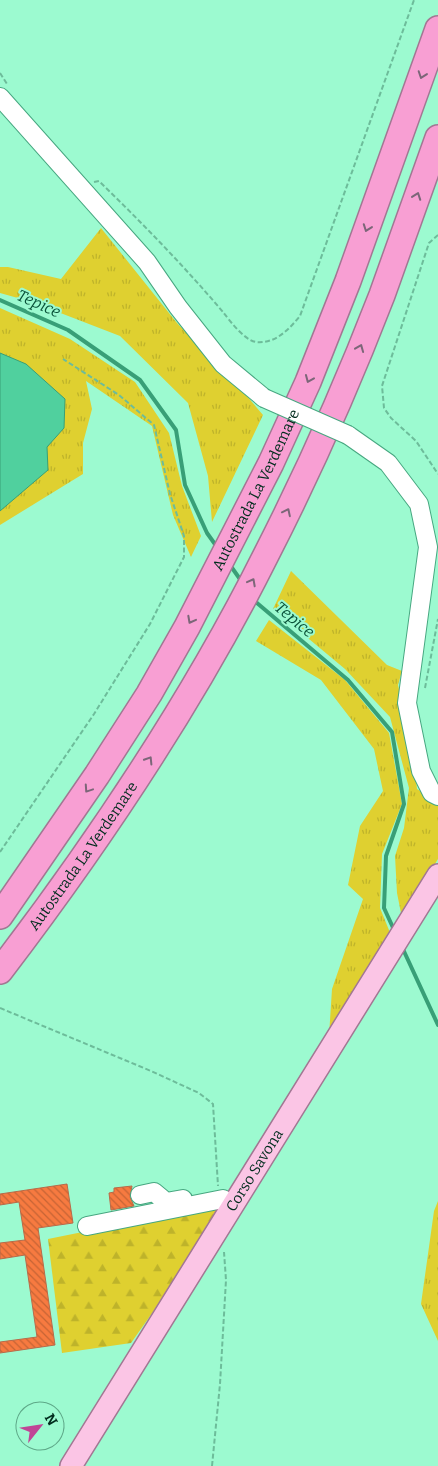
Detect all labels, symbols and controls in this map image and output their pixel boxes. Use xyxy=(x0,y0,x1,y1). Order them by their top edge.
one-way arrow xyxy=(418,70,428,78)
one-way arrow xyxy=(411,192,421,200)
one-way arrow xyxy=(363,223,373,231)
water label: Tepice xyxy=(14,285,64,321)
one-way arrow xyxy=(354,344,364,353)
one-way arrow xyxy=(304,374,315,383)
street label: Autostrada La Verdemare xyxy=(209,406,303,573)
one-way arrow xyxy=(281,508,291,517)
one-way arrow xyxy=(246,578,256,587)
water label: Tepice xyxy=(271,597,318,641)
one-way arrow xyxy=(187,614,197,623)
one-way arrow xyxy=(142,756,152,765)
street label: Autostrada La Verdemare xyxy=(25,778,141,934)
one-way arrow xyxy=(85,783,94,792)
street label: Corso Savona xyxy=(222,1126,287,1215)
north arrow xyxy=(15,1401,65,1451)
text: N xyxy=(41,1411,61,1429)

